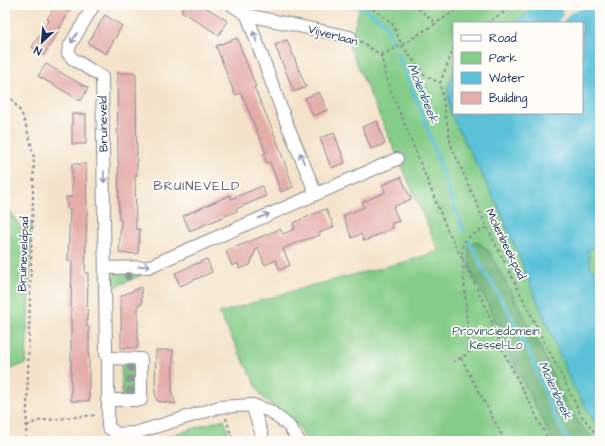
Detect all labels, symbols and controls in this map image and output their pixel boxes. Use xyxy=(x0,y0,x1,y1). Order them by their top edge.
street label: Vijverlaan xyxy=(306,21,360,50)
north arrow xyxy=(22,22,62,62)
legend xyxy=(453,22,583,114)
one-way arrow xyxy=(251,30,258,43)
text: Road xyxy=(489,30,517,47)
one-way arrow xyxy=(69,32,77,44)
text: N xyxy=(31,42,44,59)
text: Park xyxy=(489,50,517,67)
water label: Molenbeek xyxy=(403,61,444,127)
text: Water xyxy=(489,70,525,87)
text: Building xyxy=(489,90,527,108)
street label: Bruineveld xyxy=(95,96,112,152)
one-way arrow xyxy=(297,152,305,164)
one-way arrow xyxy=(100,170,108,183)
district label: BRUINEVELD xyxy=(154,177,240,195)
street label: Molenbeekpad xyxy=(481,206,530,283)
one-way arrow xyxy=(258,212,270,220)
street label: Bruineveldpad xyxy=(14,216,33,292)
one-way arrow xyxy=(137,262,150,270)
park label: Provinciedomein Kessel-Lo xyxy=(452,323,540,354)
water label: Molenbeek xyxy=(534,358,577,424)

